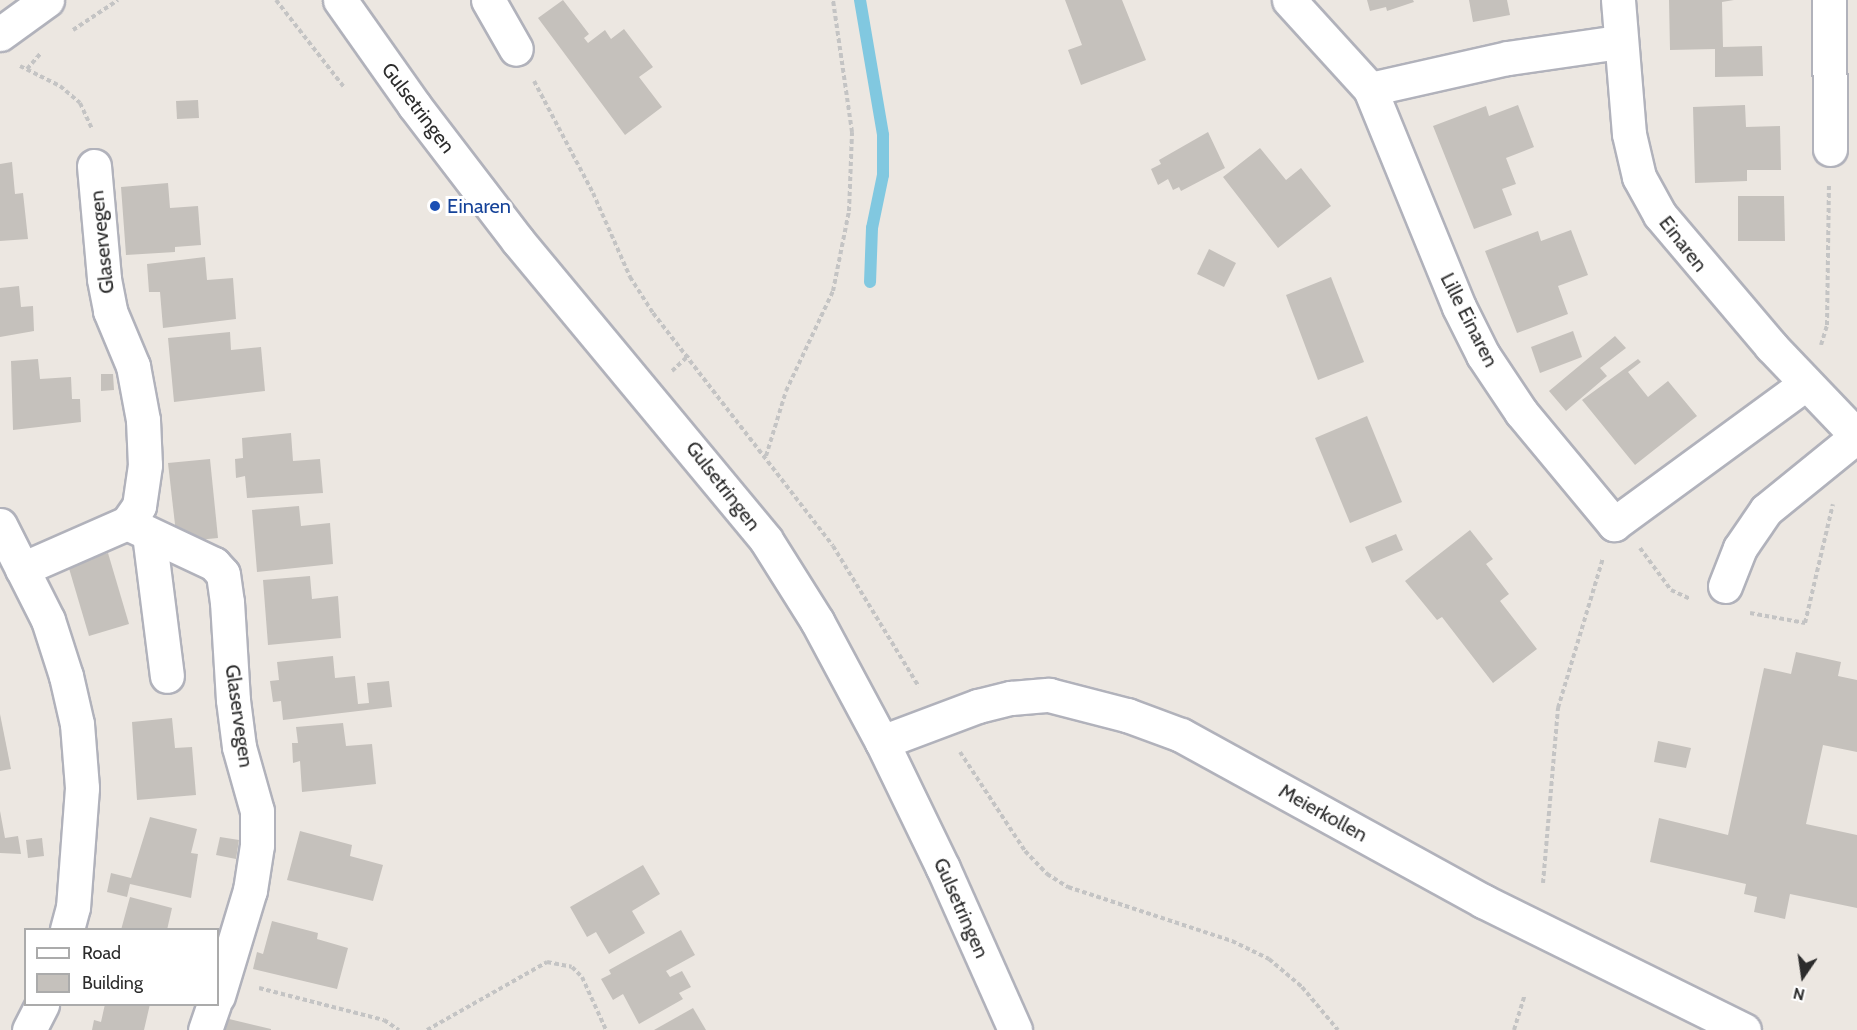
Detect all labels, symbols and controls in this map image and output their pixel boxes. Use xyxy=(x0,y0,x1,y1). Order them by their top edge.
street label: Gulsetringen xyxy=(376,58,460,158)
street label: Glaservegen xyxy=(85,189,119,295)
place label: Einaren xyxy=(447,194,511,218)
marker: Einaren xyxy=(428,199,442,213)
street label: Einaren xyxy=(1654,211,1712,277)
street label: Lille Einaren xyxy=(1435,269,1503,371)
street label: Gulsetringen xyxy=(681,437,765,535)
street label: Glaservegen xyxy=(220,663,258,769)
street label: Meierkollen xyxy=(1275,779,1371,847)
street label: Gulsetringen xyxy=(928,854,994,962)
legend xyxy=(24,928,219,1006)
text: Road xyxy=(82,942,121,964)
north arrow xyxy=(1773,946,1833,1006)
text: Building xyxy=(82,972,143,994)
text: N xyxy=(1791,983,1806,1005)

